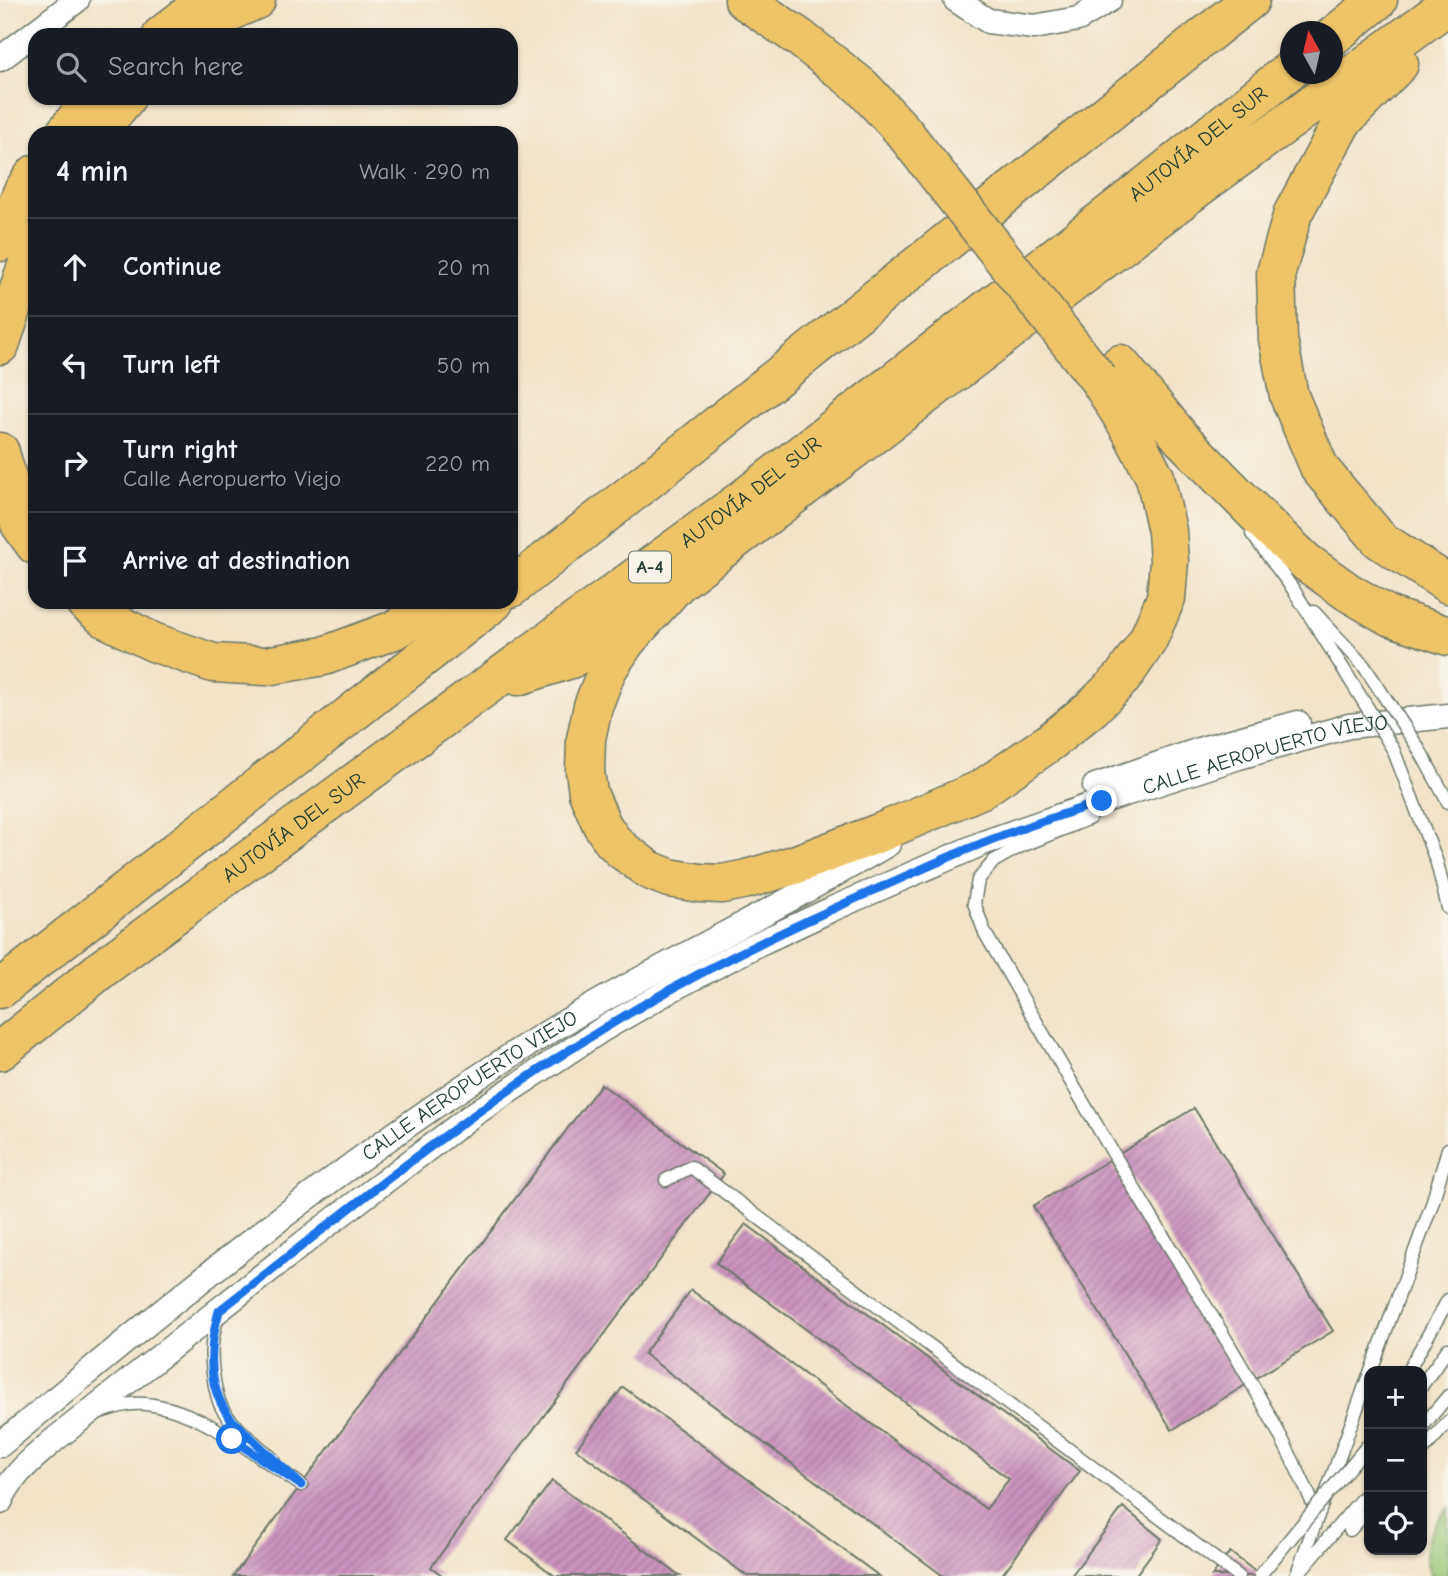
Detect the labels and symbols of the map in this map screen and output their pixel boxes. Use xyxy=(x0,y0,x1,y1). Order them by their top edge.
north arrow xyxy=(1280,21,1343,84)
street label: AUTOVÍA DEL SUR xyxy=(1124,81,1272,207)
street label: AUTOVÍA DEL SUR xyxy=(675,431,826,553)
road number: A-4 xyxy=(629,552,671,582)
street label: CALLE AEROPUERTO VIEJO xyxy=(1140,710,1389,799)
street label: AUTOVÍA DEL SUR xyxy=(217,767,369,887)
route end xyxy=(1086,785,1117,816)
street label: CALLE AEROPUERTO VIEJO xyxy=(357,1005,582,1166)
route start xyxy=(216,1423,247,1454)

